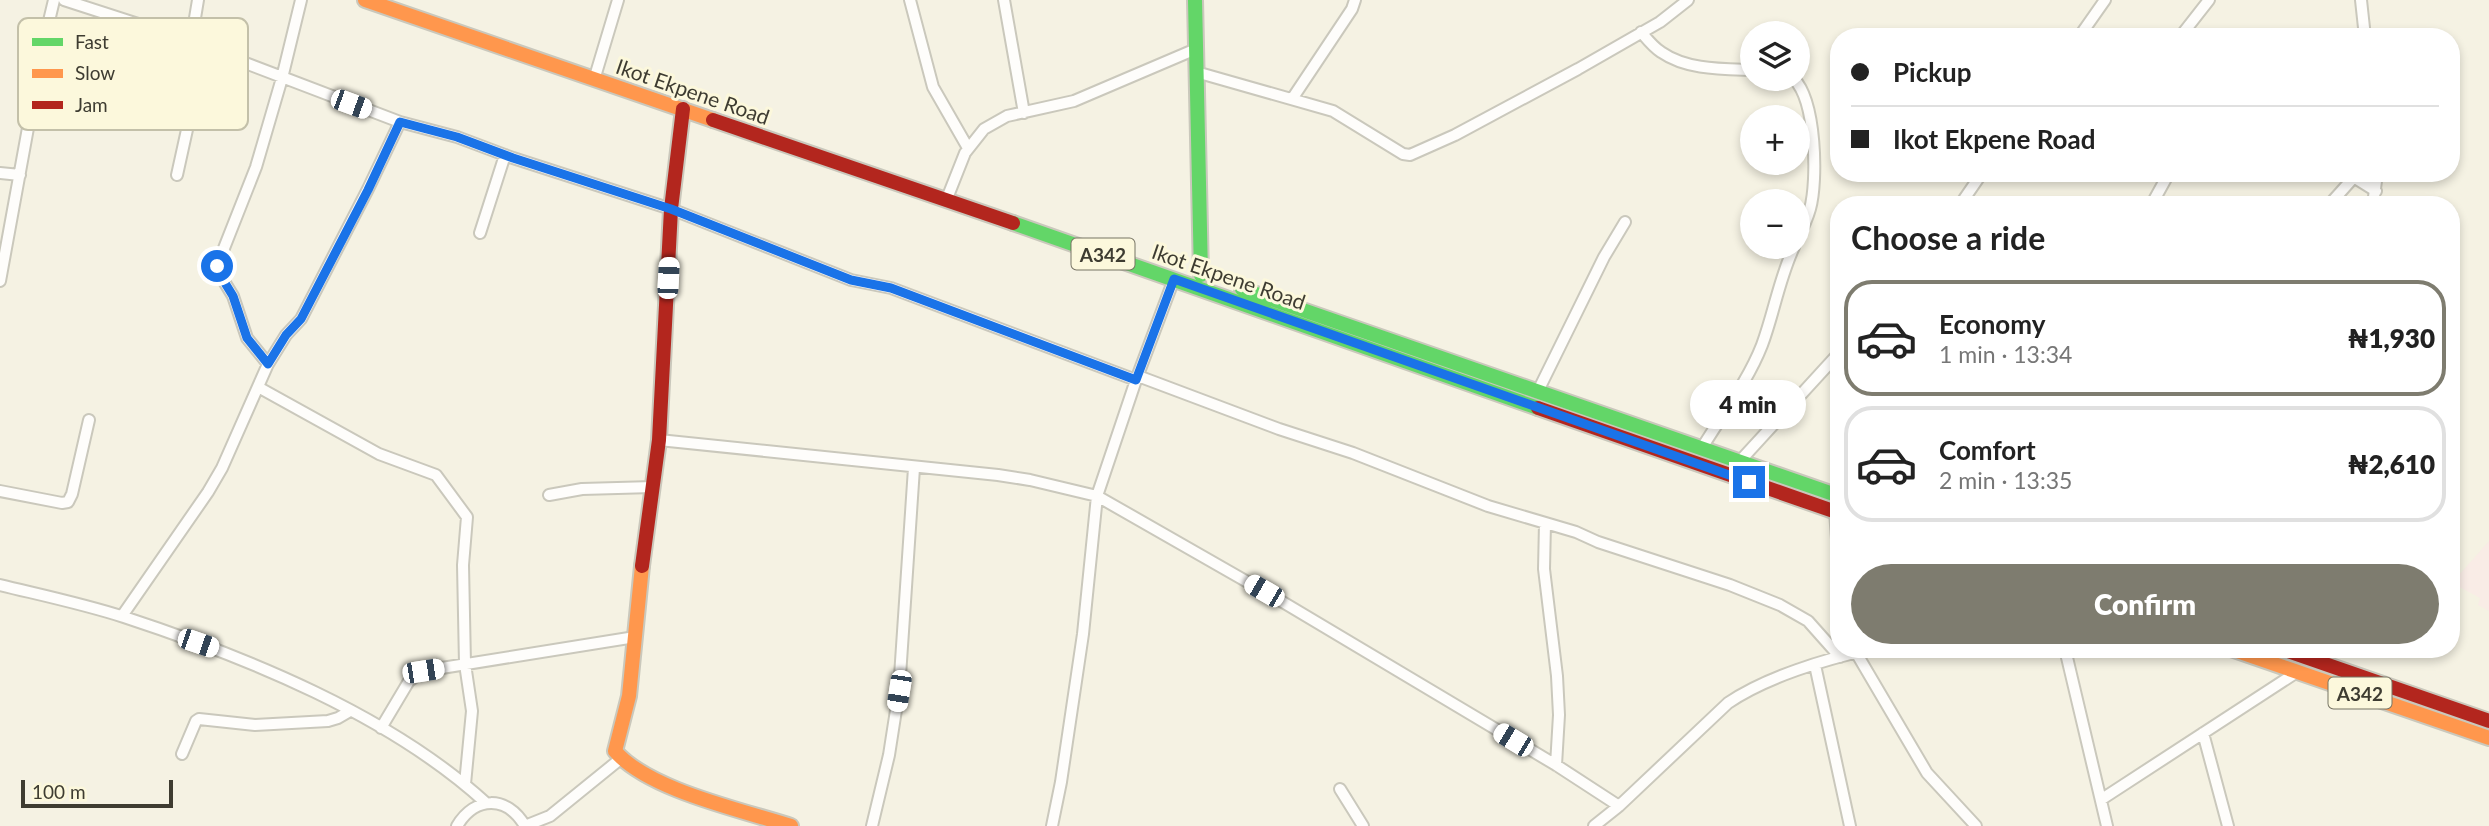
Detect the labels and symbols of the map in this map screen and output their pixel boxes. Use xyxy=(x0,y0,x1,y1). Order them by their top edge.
legend xyxy=(18,18,248,130)
text: Fast xyxy=(75,30,109,53)
street label: Ikot Ekpene Road xyxy=(613,53,773,129)
text: Slow xyxy=(75,61,115,84)
car xyxy=(328,87,375,121)
text: Jam xyxy=(75,93,108,116)
road number: A342 xyxy=(1072,238,1134,270)
street label: Ikot Ekpene Road xyxy=(1149,238,1309,314)
route start xyxy=(201,250,233,282)
car xyxy=(657,256,680,300)
callout: 4 min xyxy=(1691,380,1807,430)
route end xyxy=(1733,466,1765,498)
car xyxy=(1241,571,1288,611)
car xyxy=(175,626,222,660)
car xyxy=(401,657,446,685)
car xyxy=(886,669,913,713)
road number: A342 xyxy=(2328,678,2392,708)
car xyxy=(1490,720,1537,760)
scale bar xyxy=(21,777,173,809)

